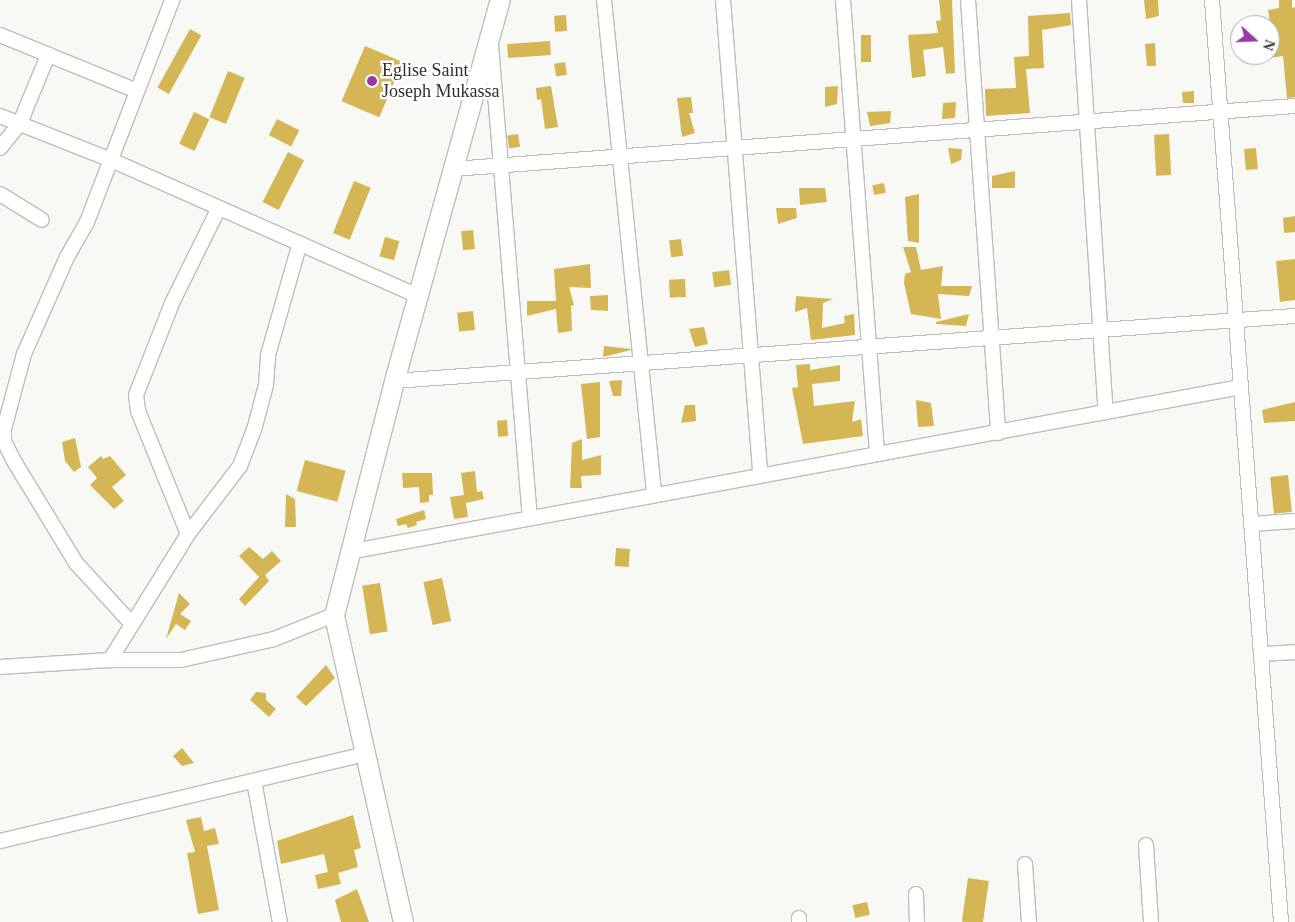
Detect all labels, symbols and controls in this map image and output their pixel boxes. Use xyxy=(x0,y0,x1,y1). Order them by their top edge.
north arrow xyxy=(1230,15,1280,65)
text: N xyxy=(1260,38,1277,52)
place label: Eglise Saint Joseph Mukassa xyxy=(382,60,499,102)
marker: Eglise Saint Joseph Mukassa xyxy=(366,75,378,87)

